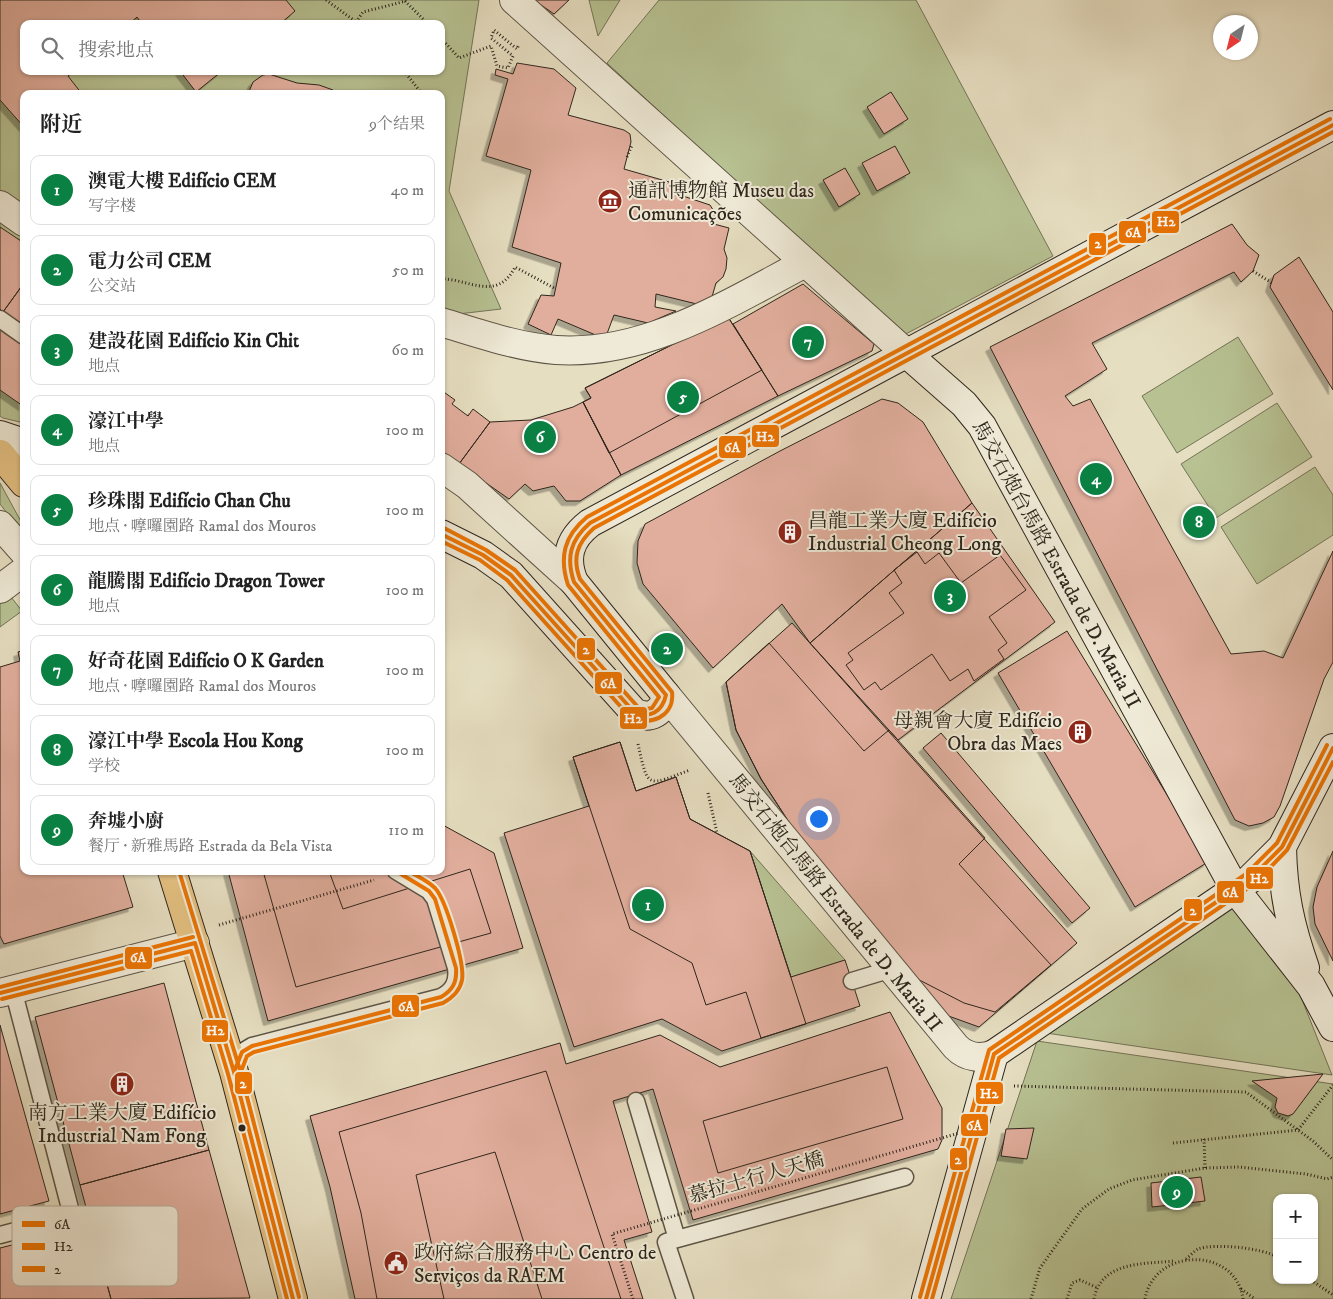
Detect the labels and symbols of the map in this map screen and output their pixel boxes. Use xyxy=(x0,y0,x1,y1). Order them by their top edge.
north arrow xyxy=(1213,15,1258,60)
place label: 通訊博物館 Museu das Comunicações xyxy=(628,179,814,227)
museum icon: 通訊博物館 Museu das Comunicações xyxy=(597,188,623,214)
line badge: H2 xyxy=(1151,210,1180,234)
text: H2 xyxy=(1157,213,1176,231)
line badge: 6A xyxy=(1118,220,1147,244)
text: 6A xyxy=(1125,224,1142,242)
line badge: 2 xyxy=(1088,232,1107,256)
text: 2 xyxy=(1095,235,1103,253)
pin: 7 xyxy=(792,323,824,361)
pin: 5 xyxy=(667,378,699,416)
street label: 馬交石炮台馬路 Estrada de D. Maria II xyxy=(966,416,1145,713)
pin: 6 xyxy=(524,418,556,456)
line badge: H2 xyxy=(751,424,780,448)
text: H2 xyxy=(756,428,775,446)
line badge: 6A xyxy=(718,435,747,459)
text: 6A xyxy=(724,439,741,457)
pin: 4 xyxy=(1080,460,1112,498)
pin: 8 xyxy=(1183,503,1215,541)
place label: 昌龍工業大廈 Edifício Industrial Cheong Long xyxy=(808,509,1002,557)
building icon: 昌龍工業大廈 Edifício Industrial Cheong Long xyxy=(777,519,803,545)
pin: 3 xyxy=(934,577,966,615)
pin: 2 xyxy=(651,630,683,668)
line badge: 2 xyxy=(576,637,596,661)
text: 2 xyxy=(583,641,591,659)
line badge: 6A xyxy=(594,671,623,695)
text: 6A xyxy=(600,675,617,693)
line badge: H2 xyxy=(619,706,648,730)
place label: 母親會大廈 Edifício Obra das Maes xyxy=(893,709,1062,757)
text: H2 xyxy=(624,710,643,728)
building icon: 母親會大廈 Edifício Obra das Maes xyxy=(1067,719,1093,745)
street label: 馬交石炮台馬路 Estrada de D. Maria II xyxy=(723,769,947,1037)
your location xyxy=(806,806,832,832)
line badge: H2 xyxy=(1245,866,1274,890)
text: H2 xyxy=(1250,870,1269,888)
line badge: 6A xyxy=(1216,880,1245,904)
text: 6A xyxy=(1222,884,1239,902)
pin: 1 xyxy=(632,886,664,924)
line badge: 2 xyxy=(1183,898,1203,922)
text: 2 xyxy=(1190,902,1198,920)
line badge: 6A xyxy=(124,946,153,970)
text: 6A xyxy=(130,949,147,967)
line badge: 6A xyxy=(391,994,420,1018)
text: 6A xyxy=(398,998,415,1016)
line badge: H2 xyxy=(201,1019,229,1043)
text: H2 xyxy=(206,1022,225,1040)
building icon: 南方工業大廈 Edifício Industrial Nam Fong xyxy=(109,1071,135,1097)
line badge: 2 xyxy=(234,1071,253,1095)
text: 2 xyxy=(240,1075,248,1093)
line badge: H2 xyxy=(975,1081,1004,1105)
text: H2 xyxy=(980,1085,999,1103)
place label: 南方工業大廈 Edifício Industrial Nam Fong xyxy=(28,1101,216,1149)
line badge: 6A xyxy=(960,1113,989,1137)
text: 6A xyxy=(966,1117,983,1135)
unlabelled marker xyxy=(237,1123,247,1133)
street label: 慕拉士行人天橋 xyxy=(686,1147,827,1210)
line badge: 2 xyxy=(949,1147,968,1171)
text: 2 xyxy=(955,1151,963,1169)
pin: 9 xyxy=(1161,1173,1193,1211)
legend xyxy=(12,1206,178,1286)
text: 6A xyxy=(54,1216,71,1234)
text: H2 xyxy=(54,1238,73,1256)
place label: 政府綜合服務中心 Centro de Serviços da RAEM xyxy=(414,1241,656,1289)
public building icon: 政府綜合服務中心 Centro de Serviços da RAEM xyxy=(383,1250,409,1276)
text: 2 xyxy=(54,1261,61,1279)

